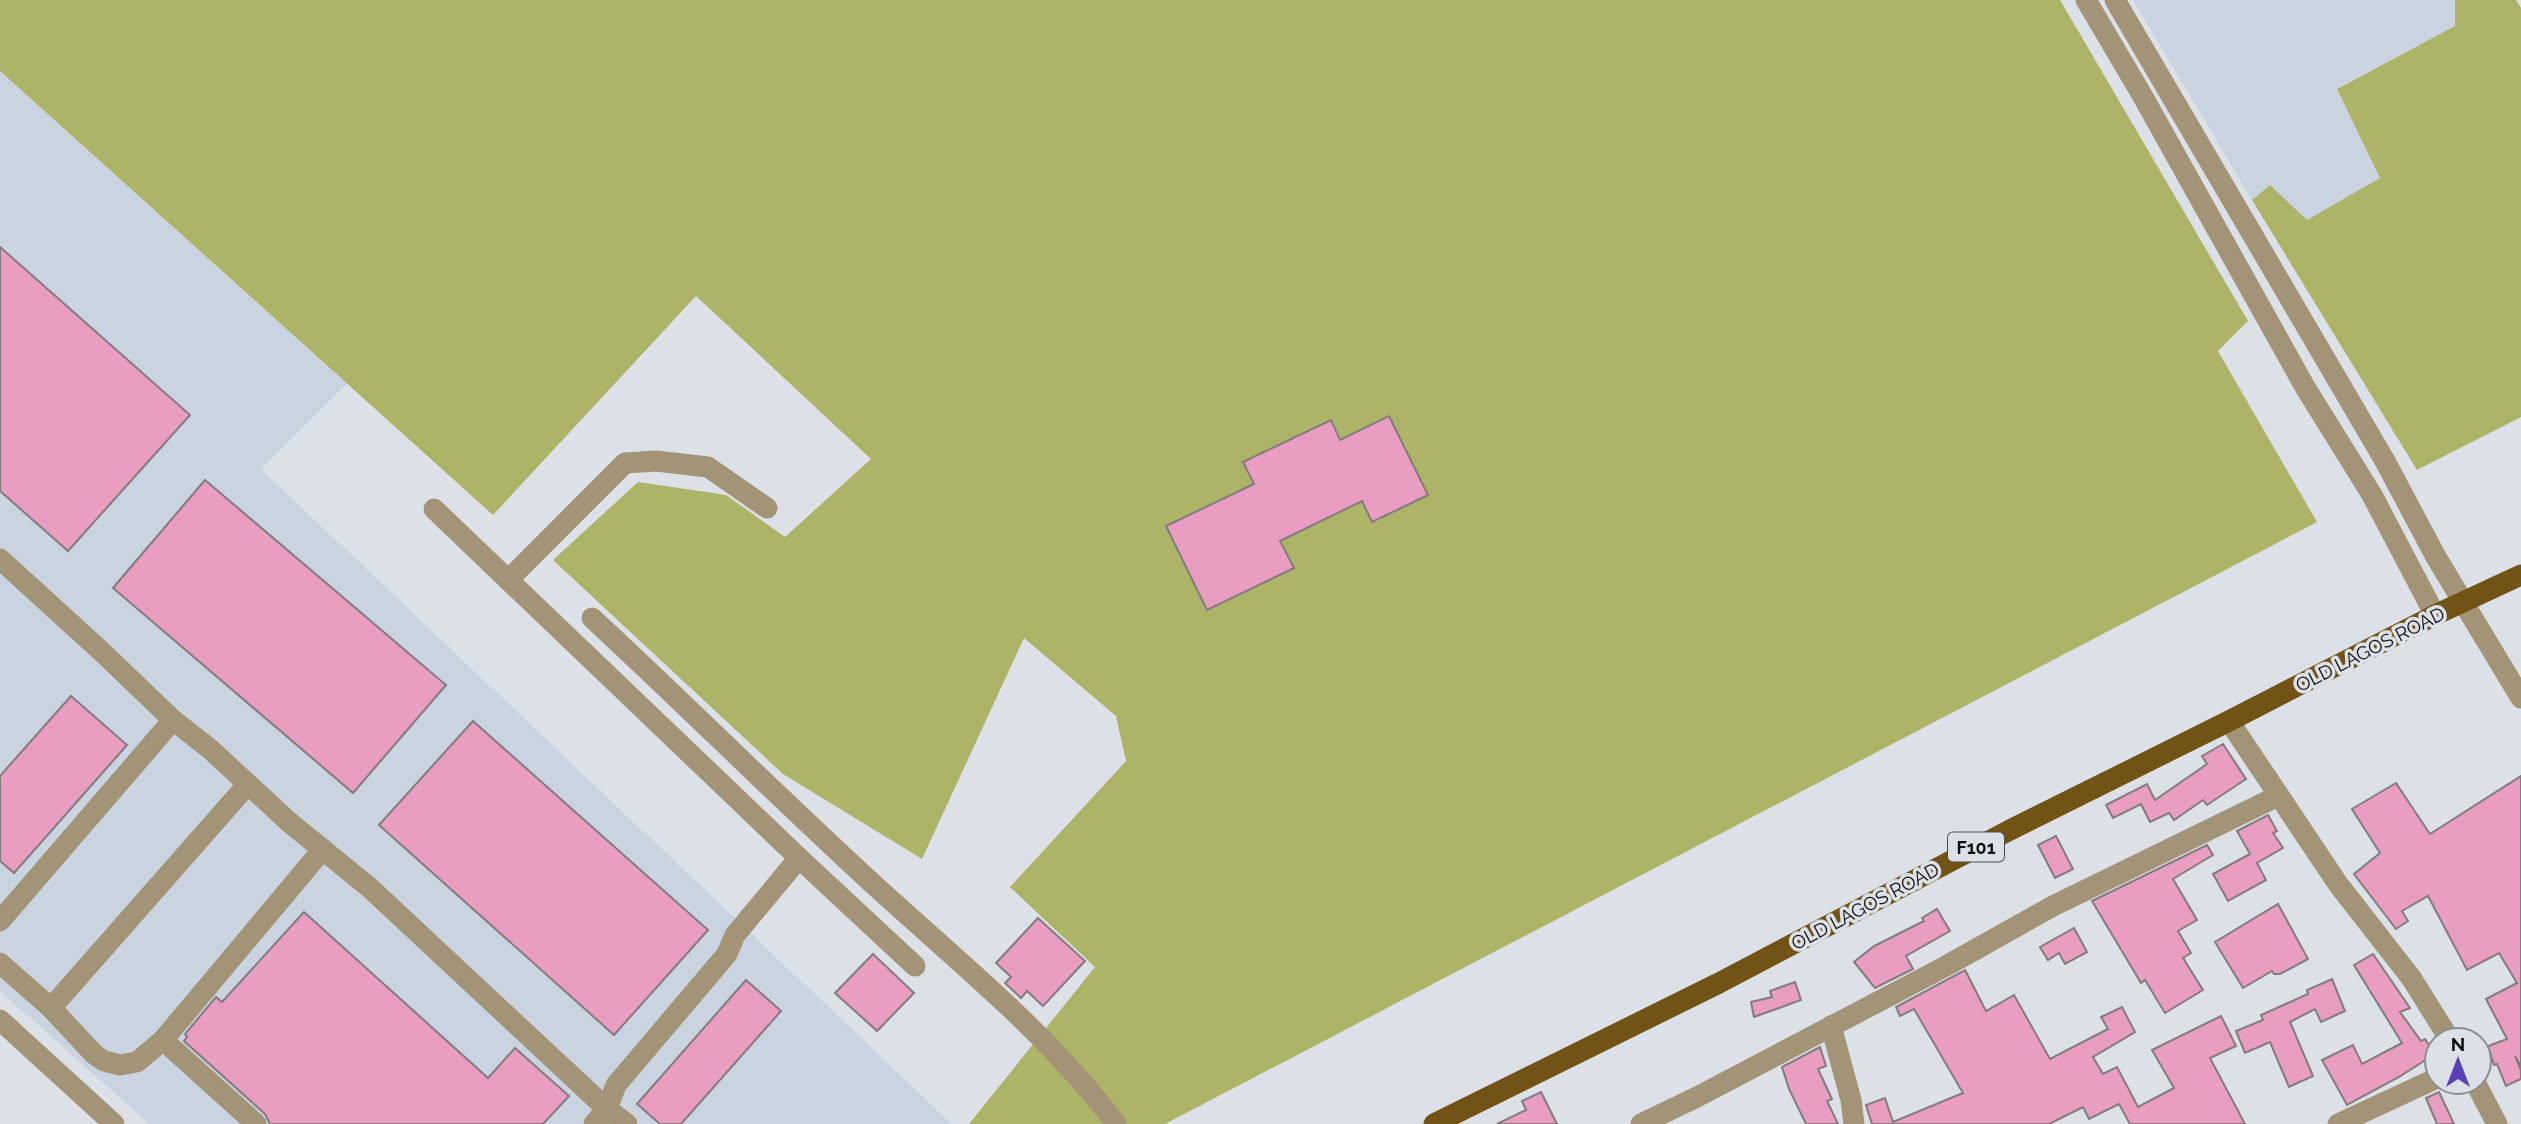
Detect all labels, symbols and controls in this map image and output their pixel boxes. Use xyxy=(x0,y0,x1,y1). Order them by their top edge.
street label: OLD LAGOS ROAD xyxy=(2292,602,2448,696)
road number: F101 xyxy=(1948,832,2004,862)
street label: OLD LAGOS ROAD xyxy=(1787,858,1943,954)
north arrow xyxy=(2423,1026,2493,1096)
text: N xyxy=(2451,1033,2465,1055)

